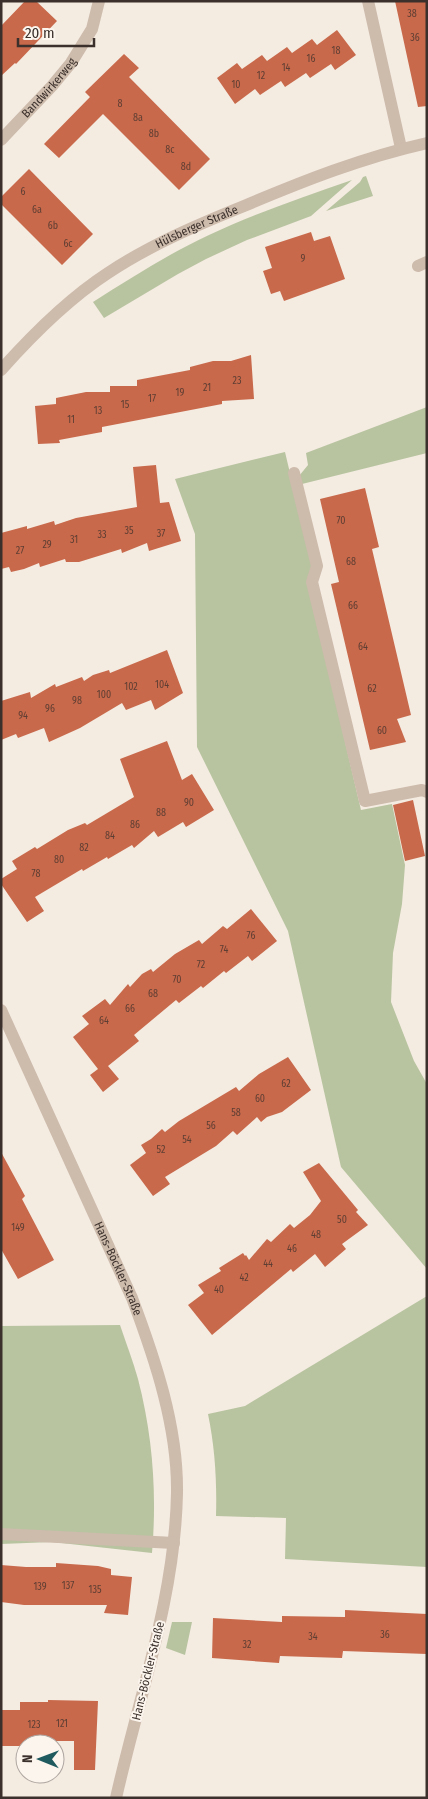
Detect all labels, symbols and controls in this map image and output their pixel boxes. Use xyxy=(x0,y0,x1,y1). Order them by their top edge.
house number: 38 xyxy=(407,8,417,20)
scale bar xyxy=(18,15,94,47)
text: 20 m xyxy=(25,24,55,42)
house number: 36 xyxy=(410,32,420,44)
house number: 18 xyxy=(332,45,340,57)
house number: 16 xyxy=(307,53,315,65)
street label: Bandwirkerweg xyxy=(19,55,80,121)
house number: 14 xyxy=(282,62,291,74)
house number: 12 xyxy=(257,70,266,82)
house number: 10 xyxy=(231,79,241,91)
house number: 8 xyxy=(118,98,123,110)
house number: 8a xyxy=(133,112,143,124)
house number: 8b xyxy=(149,128,159,140)
house number: 8c xyxy=(165,144,175,156)
house number: 8d xyxy=(181,161,191,173)
house number: 6 xyxy=(21,186,26,198)
street label: Hülsberger Straße xyxy=(153,202,240,251)
house number: 6a xyxy=(32,204,42,216)
house number: 6b xyxy=(48,220,58,232)
house number: 6c xyxy=(63,238,73,250)
house number: 9 xyxy=(301,253,306,265)
house number: 23 xyxy=(233,375,242,387)
house number: 21 xyxy=(203,382,211,394)
house number: 19 xyxy=(176,387,185,399)
house number: 17 xyxy=(148,393,156,405)
house number: 15 xyxy=(121,399,130,411)
house number: 13 xyxy=(94,405,103,417)
house number: 11 xyxy=(67,414,75,426)
house number: 70 xyxy=(336,515,346,527)
house number: 35 xyxy=(124,525,134,537)
house number: 37 xyxy=(157,528,165,540)
house number: 33 xyxy=(97,529,107,541)
house number: 31 xyxy=(70,534,78,546)
house number: 29 xyxy=(42,539,52,551)
house number: 27 xyxy=(16,545,24,557)
house number: 68 xyxy=(346,556,356,568)
house number: 66 xyxy=(348,600,358,612)
house number: 64 xyxy=(358,641,368,653)
house number: 104 xyxy=(155,679,169,691)
house number: 102 xyxy=(124,681,138,693)
house number: 62 xyxy=(367,683,377,695)
house number: 100 xyxy=(97,689,111,701)
house number: 98 xyxy=(72,695,82,707)
house number: 96 xyxy=(45,703,55,715)
house number: 94 xyxy=(18,710,28,722)
house number: 60 xyxy=(377,725,387,737)
house number: 90 xyxy=(184,797,194,809)
house number: 88 xyxy=(156,807,166,819)
house number: 86 xyxy=(130,819,140,831)
house number: 84 xyxy=(105,830,115,842)
house number: 82 xyxy=(79,842,89,854)
house number: 80 xyxy=(54,854,64,866)
house number: 78 xyxy=(32,868,40,880)
house number: 76 xyxy=(247,930,255,942)
house number: 74 xyxy=(220,944,228,956)
house number: 72 xyxy=(197,959,206,971)
house number: 70 xyxy=(172,974,182,986)
house number: 68 xyxy=(148,988,158,1000)
house number: 66 xyxy=(125,1003,135,1015)
house number: 64 xyxy=(99,1015,109,1027)
house number: 62 xyxy=(281,1078,291,1090)
house number: 60 xyxy=(255,1093,265,1105)
house number: 58 xyxy=(231,1107,241,1119)
house number: 56 xyxy=(206,1120,216,1132)
house number: 54 xyxy=(182,1134,192,1146)
house number: 52 xyxy=(157,1144,166,1156)
house number: 50 xyxy=(337,1214,347,1226)
street label: Hans-Böckler-Straße xyxy=(91,1219,145,1317)
house number: 149 xyxy=(11,1222,25,1234)
house number: 48 xyxy=(311,1229,321,1241)
house number: 46 xyxy=(287,1243,297,1255)
house number: 44 xyxy=(263,1258,273,1270)
house number: 42 xyxy=(239,1272,249,1284)
house number: 40 xyxy=(214,1284,224,1296)
house number: 137 xyxy=(62,1580,74,1592)
house number: 139 xyxy=(33,1581,47,1593)
house number: 135 xyxy=(89,1584,102,1596)
street label: Hans-Böckler-Straße xyxy=(129,1620,167,1722)
house number: 36 xyxy=(380,1629,390,1641)
house number: 34 xyxy=(308,1631,318,1643)
house number: 32 xyxy=(243,1639,252,1651)
house number: 121 xyxy=(56,1718,68,1730)
house number: 123 xyxy=(28,1719,41,1731)
north arrow xyxy=(15,1734,65,1784)
text: N xyxy=(19,1754,36,1763)

